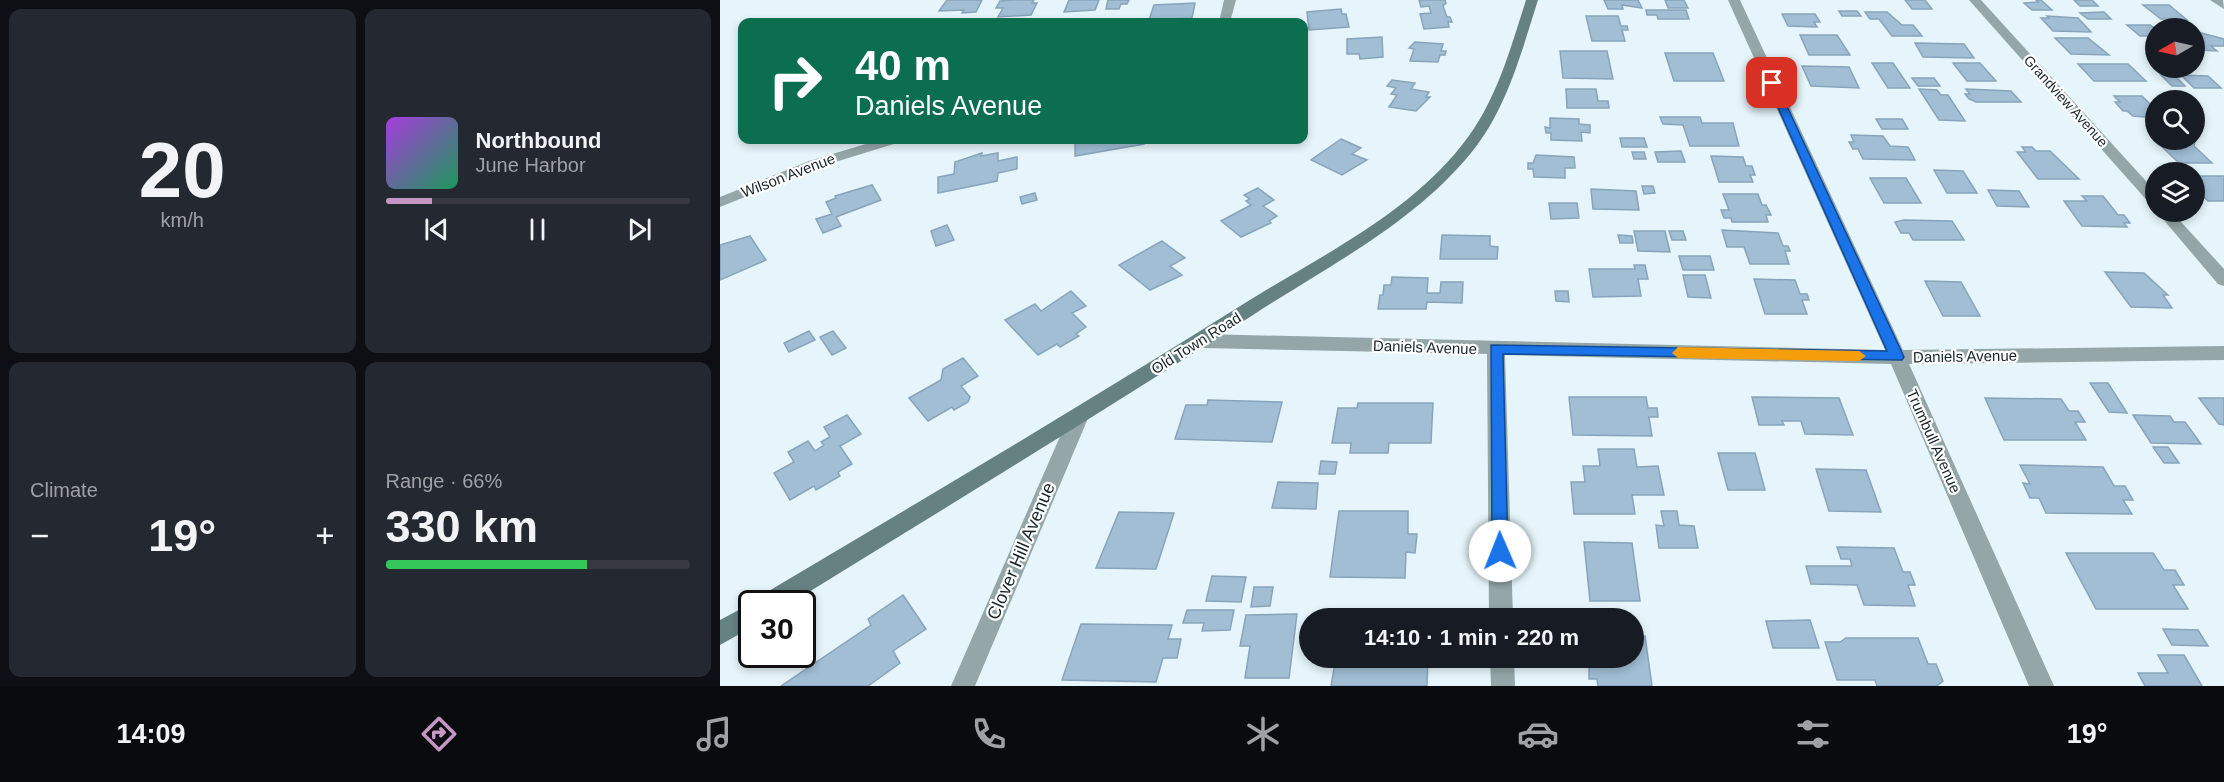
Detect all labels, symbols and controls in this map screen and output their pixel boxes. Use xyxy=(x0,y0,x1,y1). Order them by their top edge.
north arrow xyxy=(2145,18,2205,78)
map controls xyxy=(2145,18,2205,222)
icon: right xyxy=(756,42,834,120)
text: 40 m xyxy=(855,42,951,89)
street label: Grandview Avenue xyxy=(2021,52,2111,150)
pin xyxy=(1746,57,1797,108)
icon: arrive xyxy=(1755,66,1788,99)
button: search xyxy=(2145,90,2205,150)
text: Daniels Avenue xyxy=(855,91,1042,121)
text: 20 xyxy=(139,126,226,214)
text: Northbound xyxy=(476,128,601,153)
street label: Wilson Avenue xyxy=(739,149,837,201)
text: June Harbor xyxy=(476,154,586,176)
button: layers xyxy=(2145,162,2205,222)
text: km/h xyxy=(161,209,204,231)
icon: previous xyxy=(420,213,453,246)
icon: pause xyxy=(521,213,554,246)
icon: next xyxy=(623,213,656,246)
street label: Old Town Road xyxy=(1148,309,1244,377)
street label: Daniels Avenue xyxy=(1373,337,1477,357)
street label: Daniels Avenue xyxy=(1913,347,2017,365)
street label: Trumbull Avenue xyxy=(1904,387,1964,495)
text: Range · 66% xyxy=(386,470,502,492)
text: Climate xyxy=(30,479,98,501)
street label: Clover Hill Avenue xyxy=(983,480,1059,622)
text: 330 km xyxy=(386,501,538,552)
text: 19° xyxy=(148,510,216,561)
text: − xyxy=(30,517,49,554)
text: + xyxy=(315,517,335,554)
position arrow xyxy=(1468,519,1532,583)
speed limit sign: 30 xyxy=(738,590,816,668)
text: 14:10 · 1 min · 220 m xyxy=(1364,625,1579,650)
icon: directions xyxy=(418,713,460,755)
icon: music xyxy=(693,713,735,755)
icon: phone xyxy=(968,713,1010,755)
icon: climate xyxy=(1242,713,1284,755)
icon: car xyxy=(1517,713,1559,755)
icon: filters xyxy=(1792,713,1834,755)
text: 14:09 xyxy=(116,719,185,749)
text: 19° xyxy=(2067,719,2108,749)

